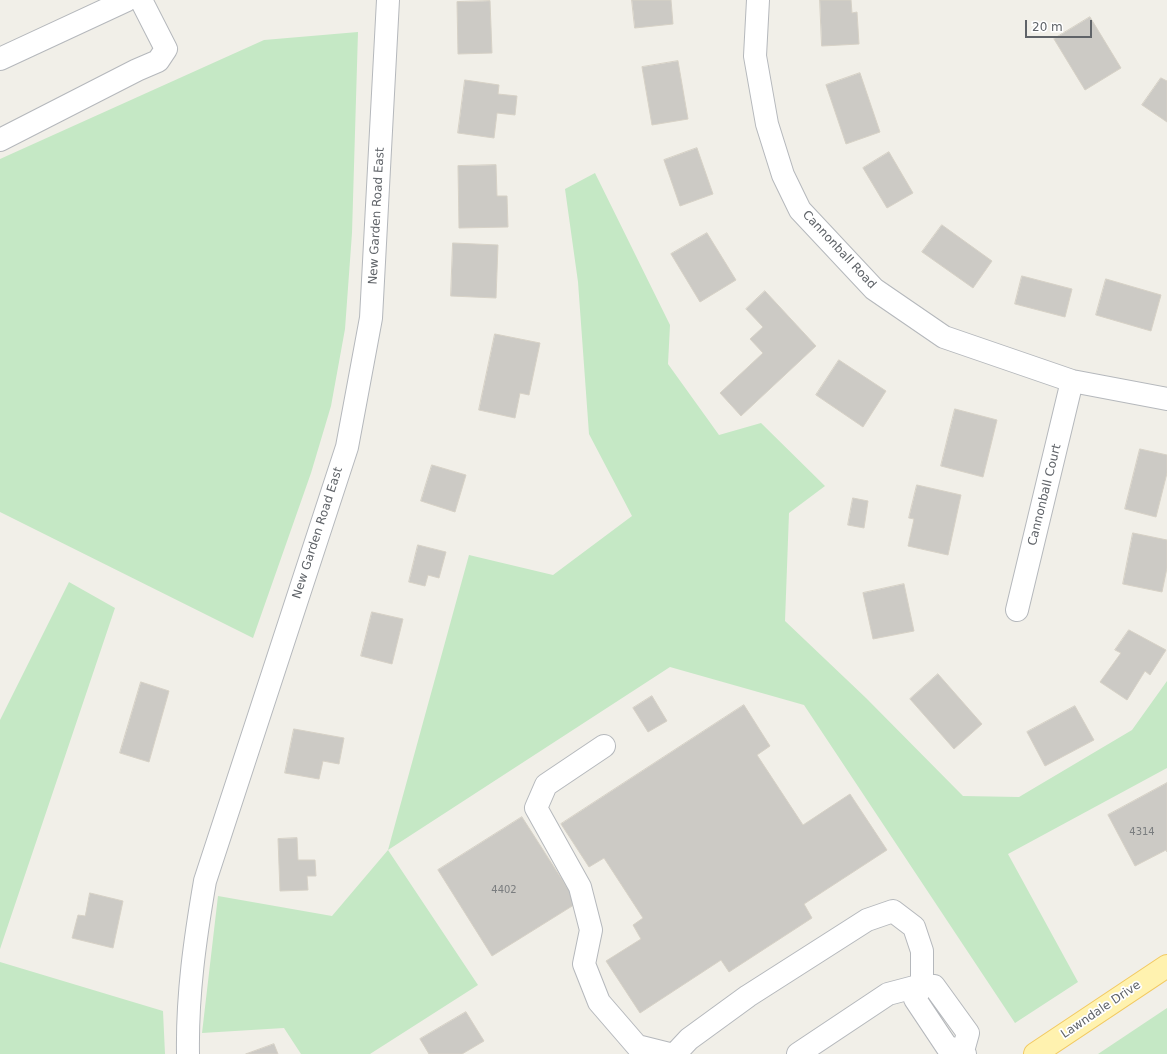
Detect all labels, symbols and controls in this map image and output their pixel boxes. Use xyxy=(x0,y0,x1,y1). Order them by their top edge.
scale bar xyxy=(1027,12,1094,38)
text: 20 m xyxy=(1032,20,1063,34)
street label: New Garden Road East xyxy=(366,147,388,285)
street label: Cannonball Road xyxy=(799,208,879,292)
street label: Cannonball Court xyxy=(1025,443,1065,547)
street label: New Garden Road East xyxy=(290,465,346,601)
house number: 4314 xyxy=(1129,826,1155,838)
house number: 4402 xyxy=(491,884,517,896)
street label: Lawndale Drive xyxy=(1058,978,1144,1042)

